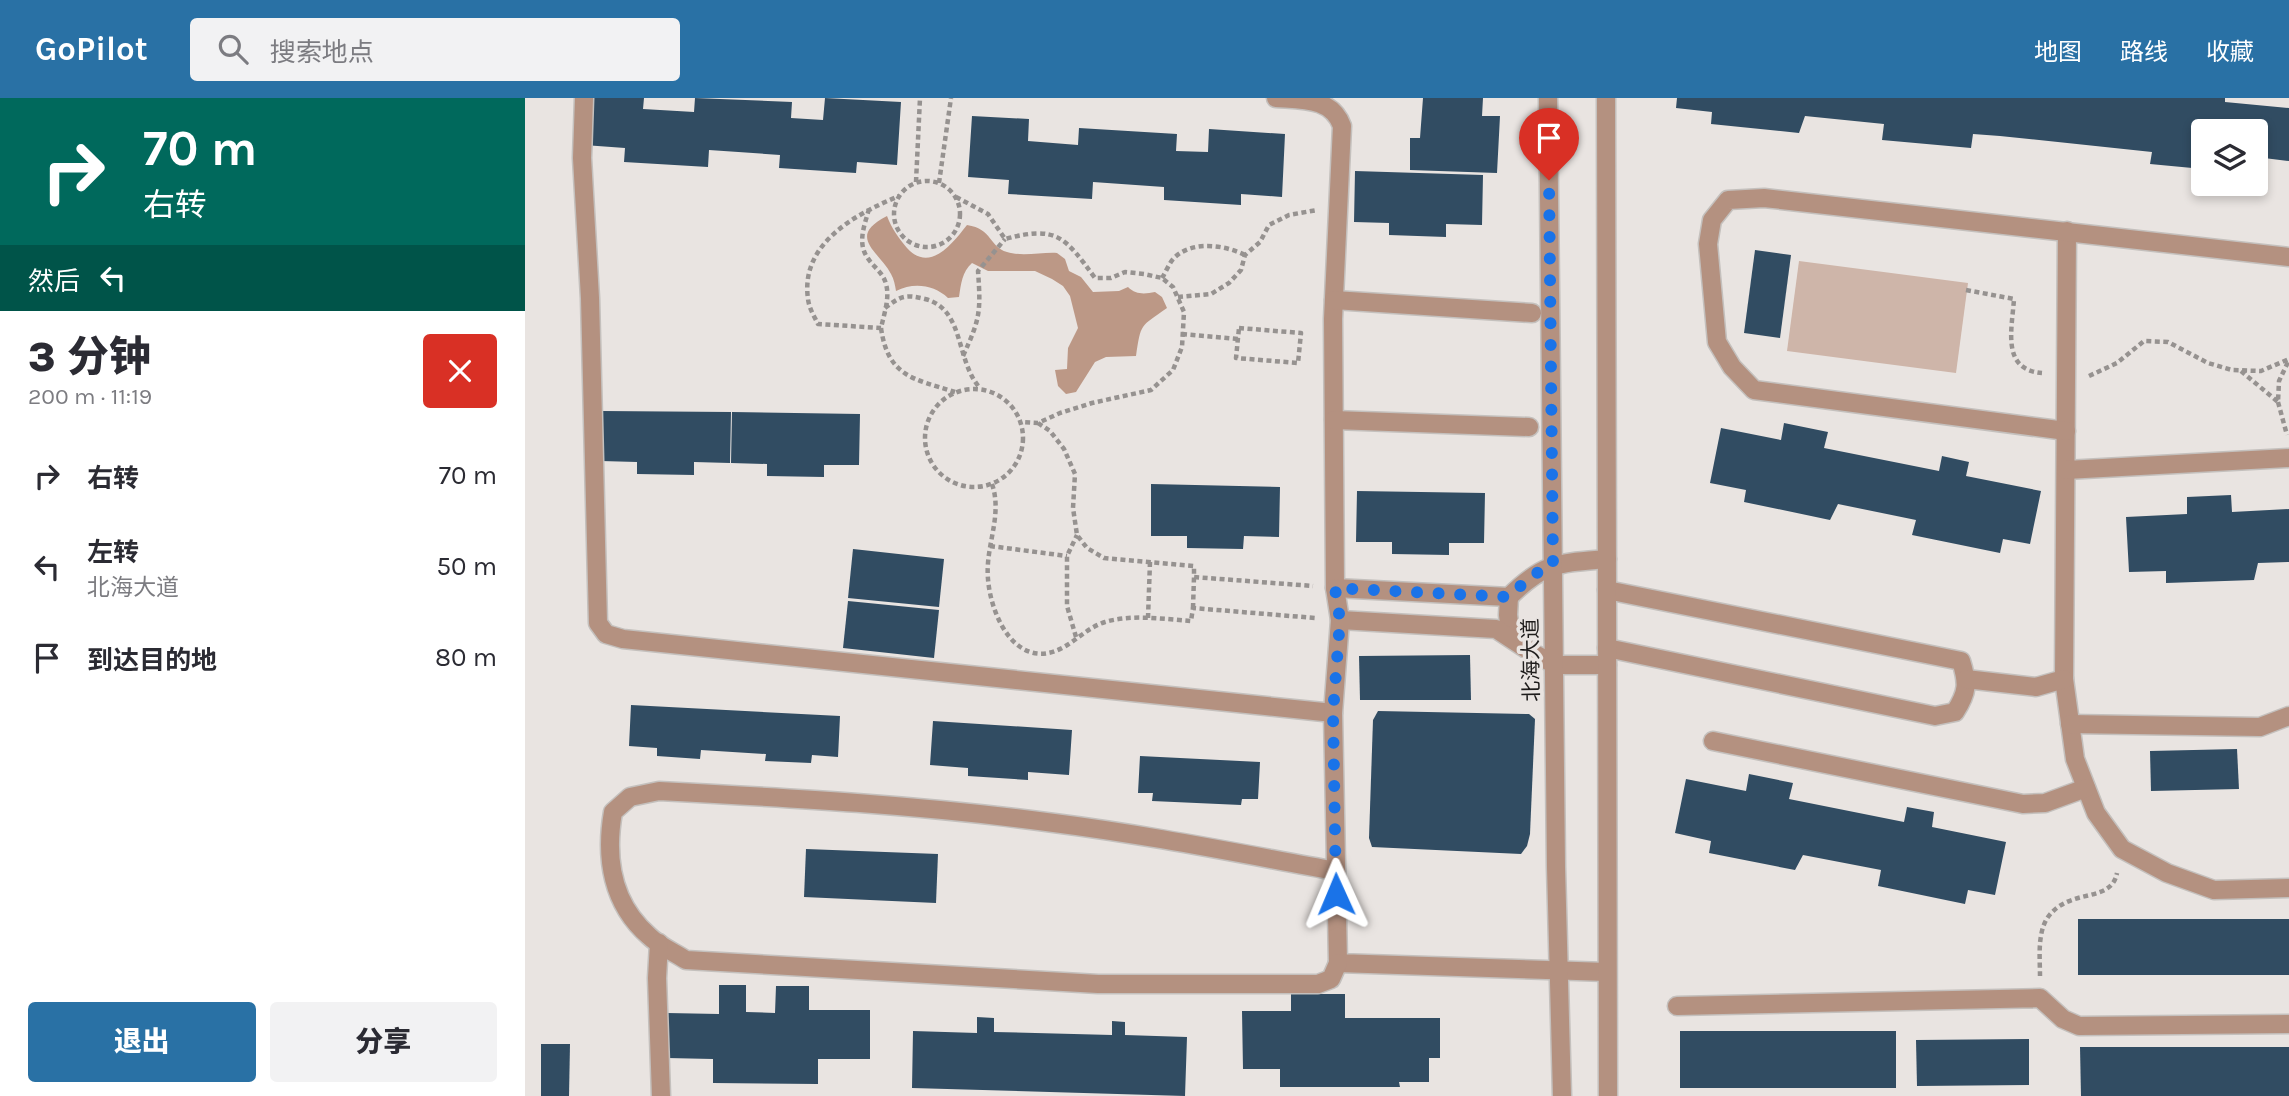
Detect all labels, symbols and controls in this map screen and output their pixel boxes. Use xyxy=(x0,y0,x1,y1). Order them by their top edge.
search box xyxy=(190,18,680,81)
text: GoPilot xyxy=(35,30,148,68)
icon: search xyxy=(214,30,252,68)
text: 搜索地点 xyxy=(270,37,374,68)
text: 地图 xyxy=(2034,38,2082,66)
text: 路线 xyxy=(2120,38,2168,66)
text: 收藏 xyxy=(2206,38,2254,66)
pin xyxy=(1519,108,1579,180)
icon: arrive xyxy=(1530,119,1568,157)
map controls xyxy=(2191,119,2268,196)
button: layers xyxy=(2191,119,2268,196)
text: 70 m xyxy=(143,120,257,177)
icon: right xyxy=(28,126,119,217)
text: 右转 xyxy=(143,187,207,224)
icon: left xyxy=(94,259,132,297)
text: 然后 xyxy=(28,266,80,297)
text: 3 分钟 xyxy=(28,332,151,382)
button: close xyxy=(423,334,497,408)
text: 200 m · 11:19 xyxy=(28,383,152,410)
icon: right xyxy=(28,457,66,495)
text: 70 m xyxy=(439,460,497,491)
text: 右转 xyxy=(87,463,139,494)
text: 左转 xyxy=(87,537,139,568)
icon: left xyxy=(28,548,66,586)
text: 50 m xyxy=(436,551,497,582)
text: 北海大道 xyxy=(87,574,179,601)
street label: 北海大道 xyxy=(1518,618,1544,702)
icon: arrive xyxy=(28,639,66,677)
text: 80 m xyxy=(435,642,497,673)
text: 到达目的地 xyxy=(87,645,217,676)
position arrow xyxy=(1299,857,1373,931)
button: 退出 xyxy=(28,1002,256,1082)
button: 分享 xyxy=(270,1002,497,1082)

